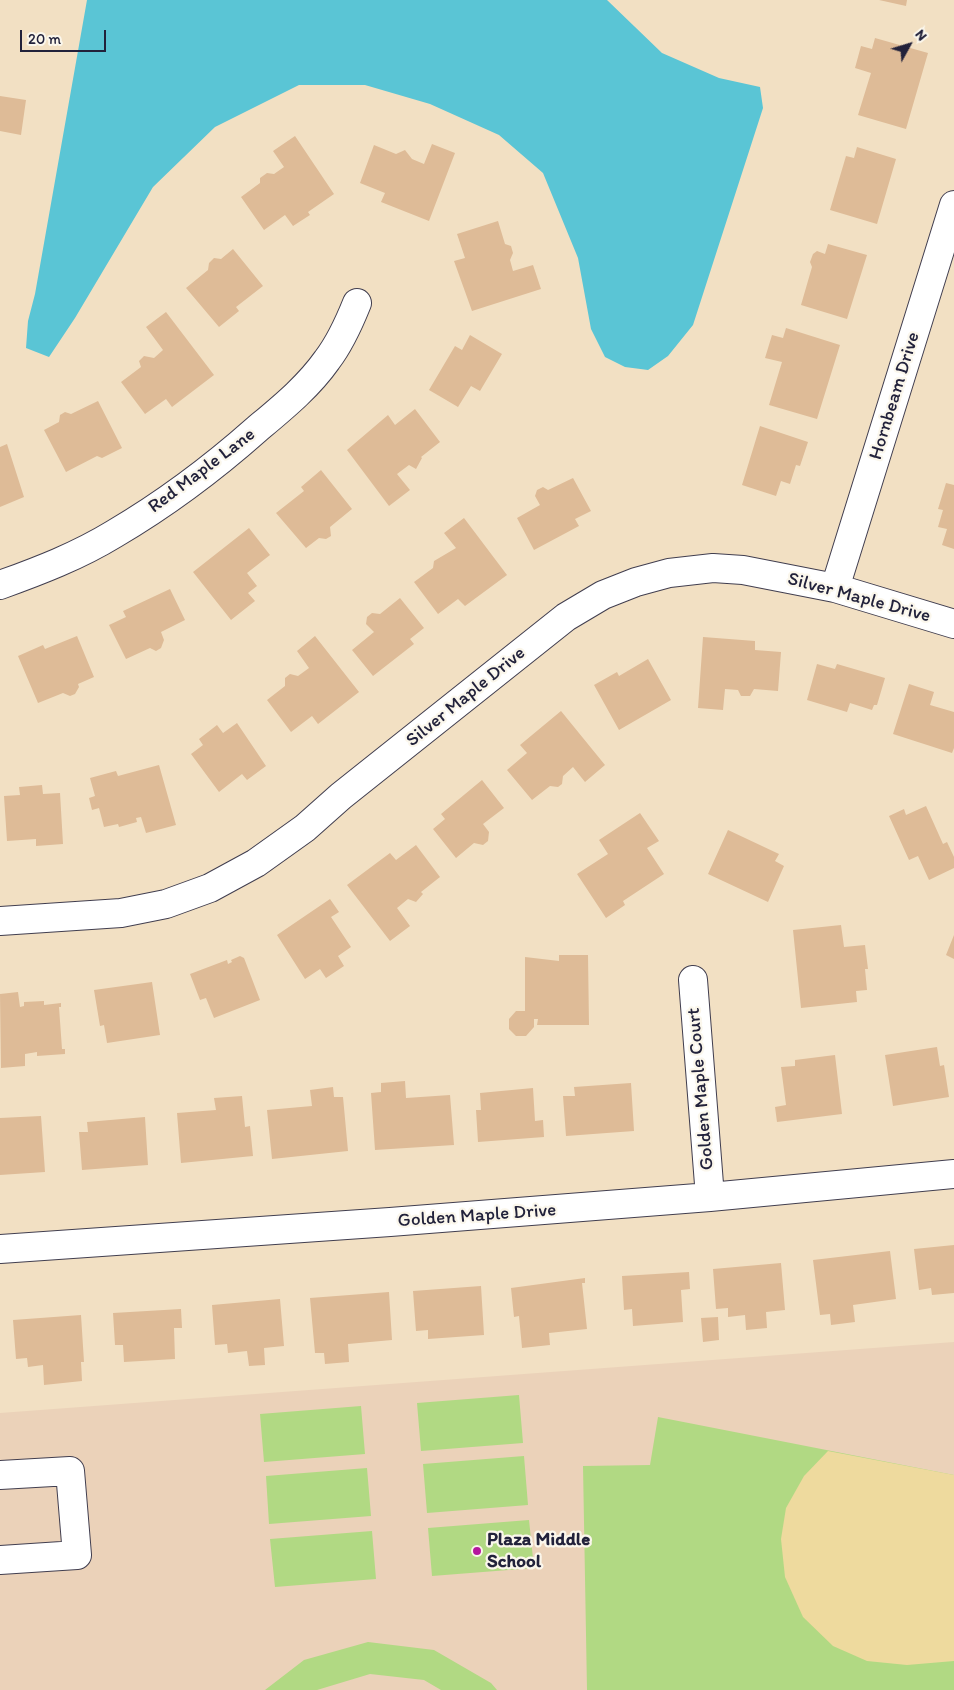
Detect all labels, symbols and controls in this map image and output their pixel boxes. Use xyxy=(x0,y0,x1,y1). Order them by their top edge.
scale bar xyxy=(22,20,109,52)
north arrow xyxy=(884,20,934,70)
text: N xyxy=(911,26,931,44)
text: 20 m xyxy=(28,30,61,48)
street label: Hornbeam Drive xyxy=(865,329,925,463)
street label: Red Maple Lane xyxy=(144,423,260,519)
street label: Silver Maple Drive xyxy=(785,568,933,628)
street label: Silver Maple Drive xyxy=(402,642,530,752)
street label: Golden Maple Court xyxy=(683,1007,719,1171)
street label: Golden Maple Drive xyxy=(397,1199,557,1233)
place label: Plaza Middle School xyxy=(487,1529,590,1573)
marker: Plaza Middle School xyxy=(471,1545,483,1557)

